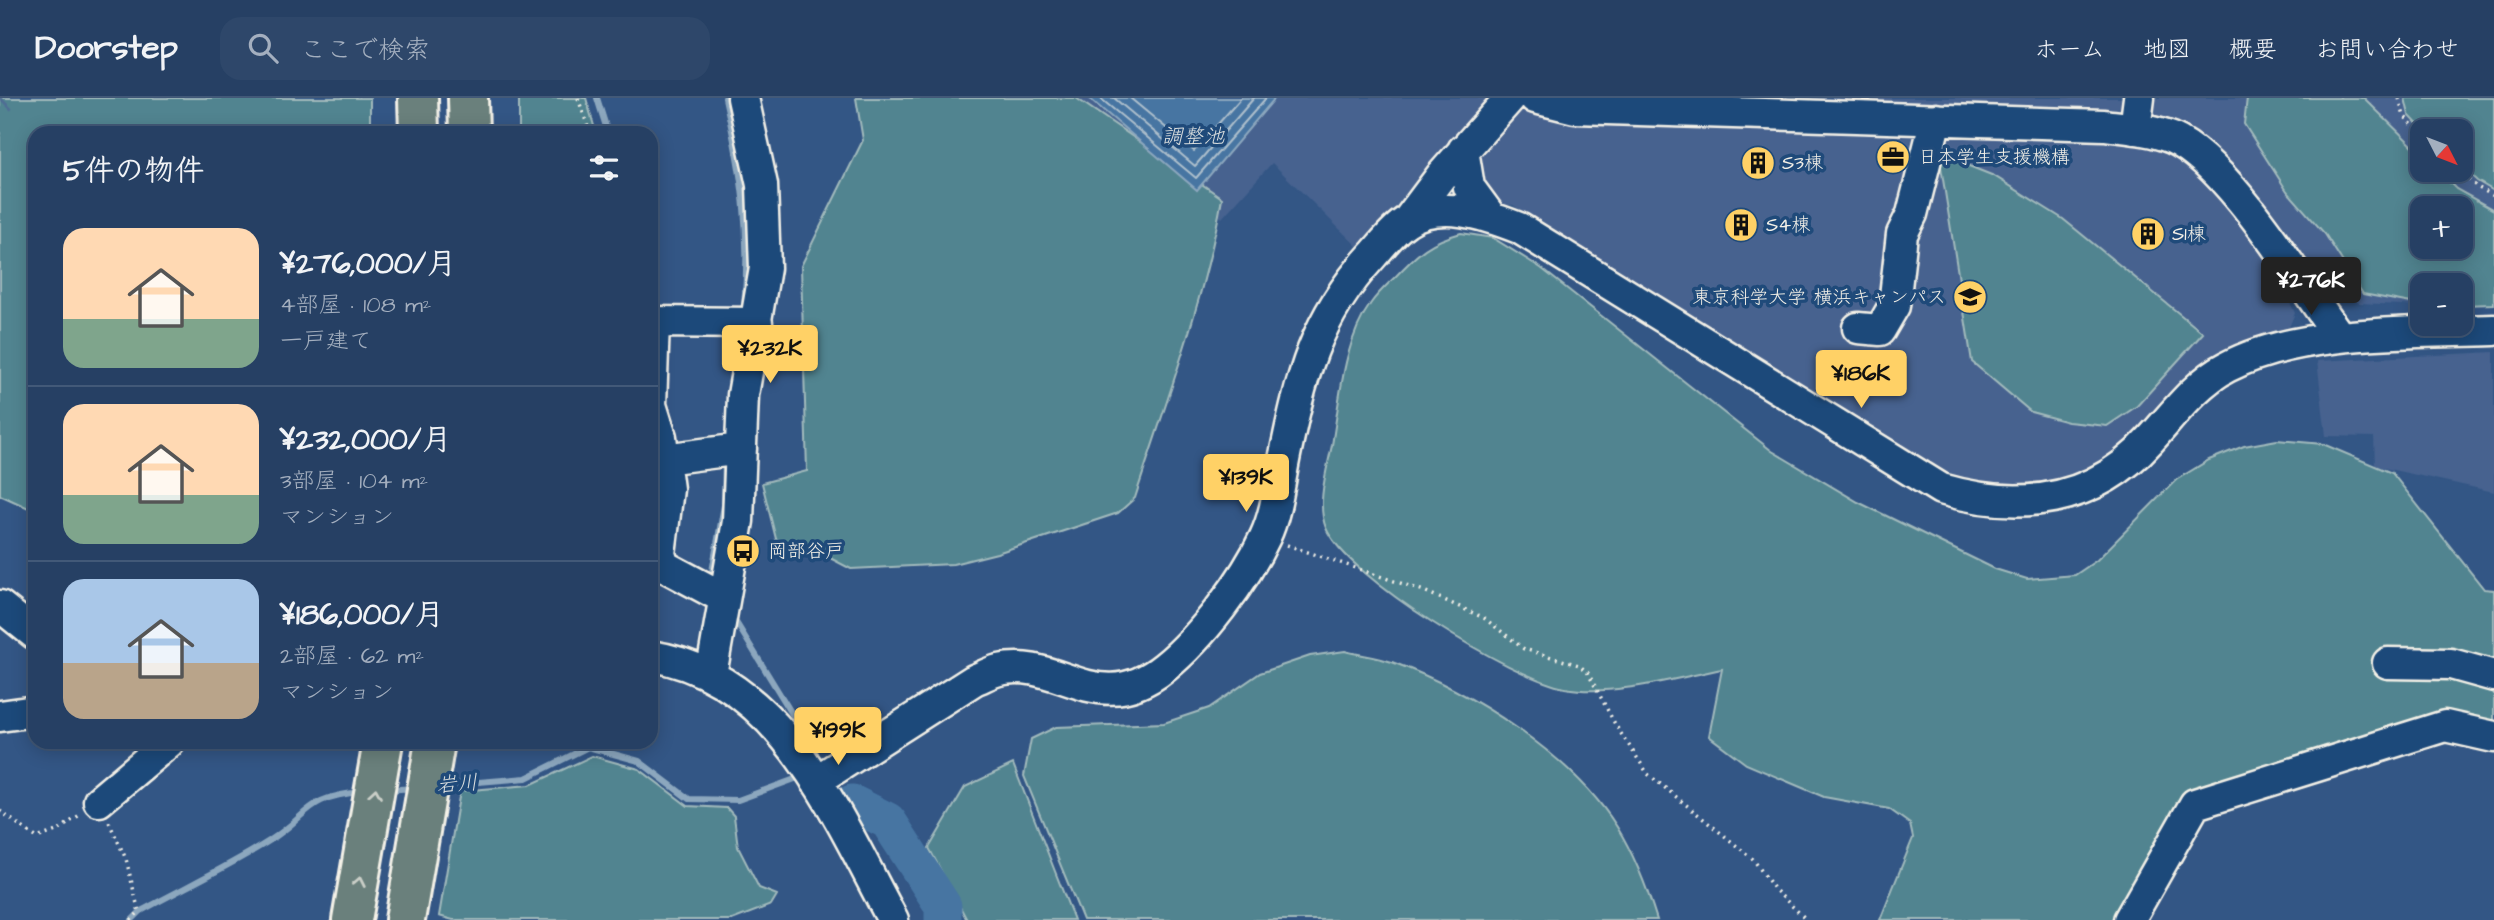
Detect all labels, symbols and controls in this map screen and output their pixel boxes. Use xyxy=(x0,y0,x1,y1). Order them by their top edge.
search box xyxy=(220,17,710,80)
text: Doorstep xyxy=(35,25,178,71)
icon: search xyxy=(244,29,282,67)
text: ここで検索 xyxy=(300,32,430,68)
text: ホーム xyxy=(2034,33,2105,67)
text: 地図 xyxy=(2143,33,2191,67)
text: 概要 xyxy=(2229,33,2277,67)
text: お問い合わせ xyxy=(2315,33,2459,67)
north arrow xyxy=(2410,119,2473,182)
map controls xyxy=(2410,119,2473,336)
water label: 調整池 xyxy=(1162,122,1225,151)
office icon: 日本学生支援機構 xyxy=(1874,138,1912,176)
building icon: S3棟 xyxy=(1739,144,1777,182)
place label: 日本学生支援機構 xyxy=(1918,144,2070,171)
icon: filters xyxy=(585,149,623,187)
text: 5件の物件 xyxy=(63,150,204,192)
place label: S3棟 xyxy=(1782,150,1823,177)
button: + xyxy=(2410,196,2473,259)
building icon: S4棟 xyxy=(1722,206,1760,244)
place label: S4棟 xyxy=(1766,212,1810,239)
building icon: S1棟 xyxy=(2129,215,2167,253)
place label: S1棟 xyxy=(2172,221,2206,248)
text: ¥276,000/月 xyxy=(280,243,456,285)
icon: home xyxy=(119,256,203,340)
pin: ¥276K xyxy=(2262,258,2360,317)
text: ¥276K xyxy=(2277,264,2345,296)
button: − xyxy=(2410,273,2473,336)
school or university icon: 東京科学大学 横浜キャンパス xyxy=(1951,278,1989,316)
place label: 東京科学大学 横浜キャンパス xyxy=(1692,284,1946,311)
text: 4部屋 · 108 m² xyxy=(280,289,431,321)
text: 一戸建て xyxy=(280,325,372,357)
pin: ¥232K xyxy=(721,326,819,385)
text: ¥232K xyxy=(738,332,802,364)
pin: ¥186K xyxy=(1812,350,1910,410)
text: ¥186K xyxy=(1832,357,1890,389)
text: ¥232,000/月 xyxy=(280,419,451,461)
icon: home xyxy=(119,432,203,516)
pin: ¥139K xyxy=(1197,454,1295,514)
text: ¥139K xyxy=(1219,461,1273,493)
text: 3部屋 · 104 m² xyxy=(280,465,428,497)
text: マンション xyxy=(280,501,394,533)
bus stop icon: 岡部谷戸 xyxy=(724,532,762,570)
place label: 岡部谷戸 xyxy=(768,538,844,565)
text: ¥186,000/月 xyxy=(280,594,444,636)
icon: home xyxy=(119,607,203,691)
text: 2部屋 · 62 m² xyxy=(280,640,424,672)
text: マンション xyxy=(280,676,394,708)
pin: ¥199K xyxy=(789,708,887,767)
text: ¥199K xyxy=(810,714,866,746)
water label: 岩川 xyxy=(435,768,479,800)
one-way arrow xyxy=(367,787,382,799)
one-way arrow xyxy=(351,876,366,888)

